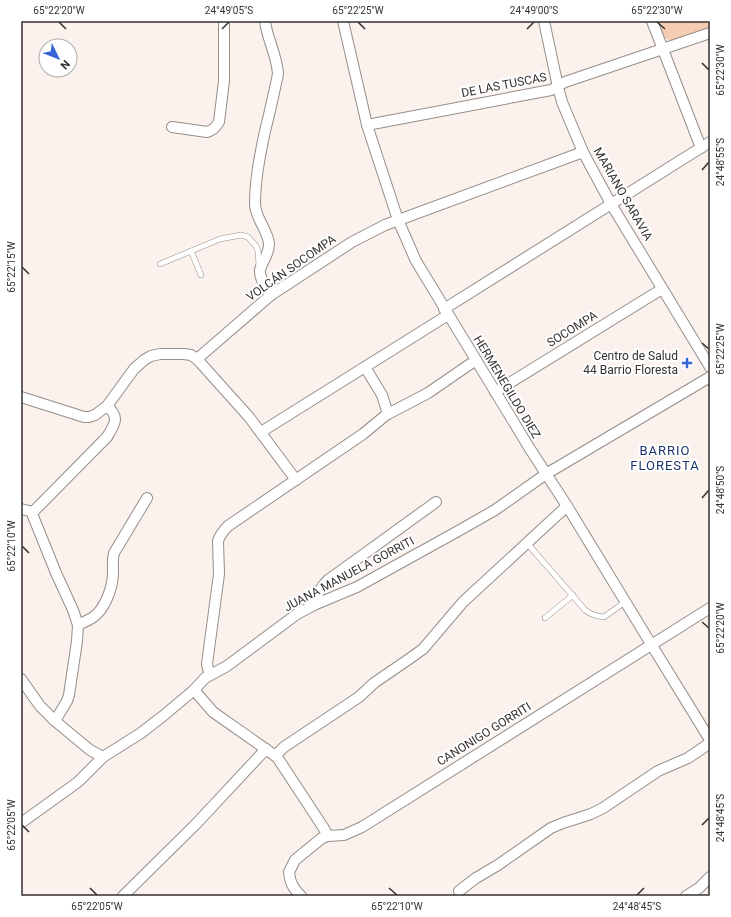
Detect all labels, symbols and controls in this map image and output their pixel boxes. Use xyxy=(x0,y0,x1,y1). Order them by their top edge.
text: 65°22'20"W xyxy=(33,5,85,16)
text: 24°49'05"S xyxy=(205,5,253,16)
text: 65°22'25"W xyxy=(332,5,384,16)
text: 24°49'00"S xyxy=(510,5,558,16)
text: 65°22'30"W xyxy=(631,5,683,16)
north arrow xyxy=(38,38,78,78)
text: 65°22'30"W xyxy=(715,44,726,96)
text: N xyxy=(57,57,72,72)
street label: DE LAS TUSCAS xyxy=(460,70,548,100)
text: 24°48'55"S xyxy=(715,138,726,186)
street label: MARIANO SARAVIA xyxy=(591,145,655,243)
street label: VOLCÁN SOCOMPA xyxy=(243,231,338,304)
text: 65°22'15"W xyxy=(6,241,17,293)
street label: SOCOMPA xyxy=(544,308,600,350)
text: 65°22'25"W xyxy=(715,323,726,375)
street label: HERMENEGILDO DIEZ xyxy=(471,333,543,441)
place label: Centro de Salud 44 Barrio Floresta xyxy=(583,349,678,377)
marker: Centro de Salud 44 Barrio Floresta xyxy=(681,357,693,369)
district label: BARRIO FLORESTA xyxy=(630,443,700,473)
text: 24°48'50"S xyxy=(715,466,726,514)
text: 65°22'10"W xyxy=(6,520,17,572)
street label: JUANA MANUELA GORRITI xyxy=(282,534,416,614)
text: 65°22'20"W xyxy=(715,602,726,654)
street label: CANONIGO GORRITI xyxy=(434,699,534,769)
text: 24°48'45"S xyxy=(715,794,726,842)
text: 65°22'05"W xyxy=(6,799,17,851)
text: 65°22'05"W xyxy=(71,901,123,912)
text: 65°22'10"W xyxy=(371,901,423,912)
text: 24°48'45"S xyxy=(613,901,661,912)

